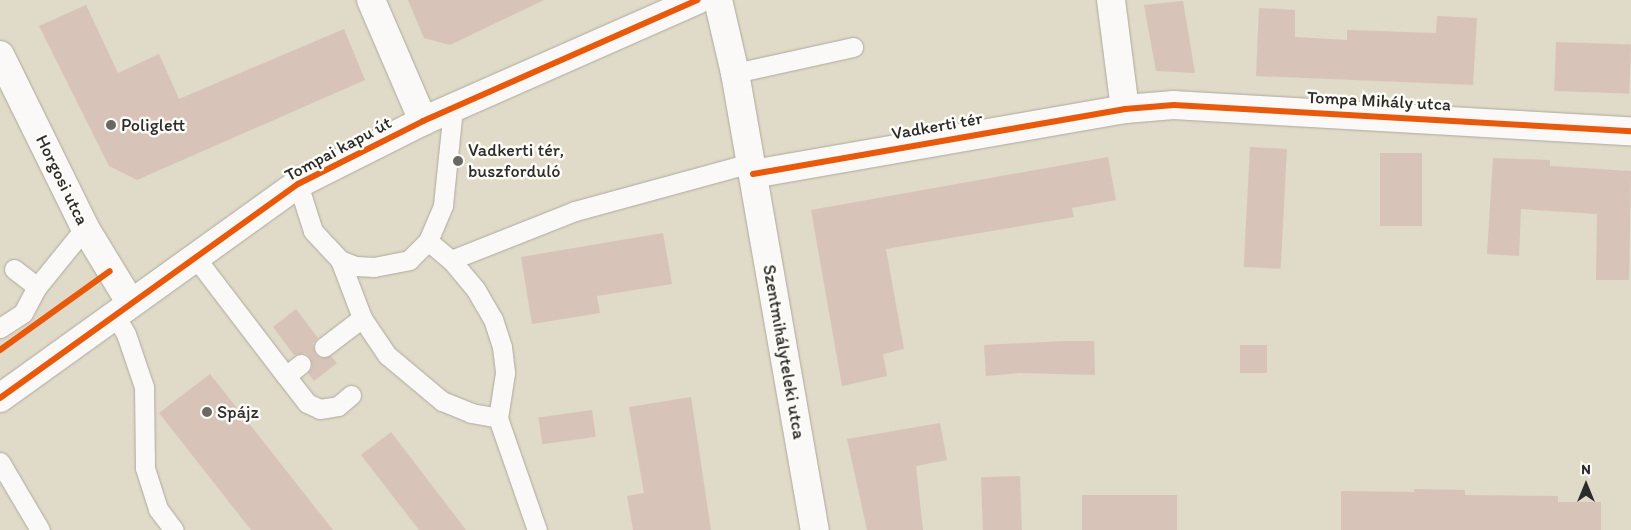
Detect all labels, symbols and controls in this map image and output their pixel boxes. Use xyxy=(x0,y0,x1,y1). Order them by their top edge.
street label: Tompa Mihály utca xyxy=(1307,86,1451,116)
street label: Vadkerti tér xyxy=(890,107,984,145)
street label: Tompai kapu út xyxy=(281,112,395,186)
place label: Poliglett xyxy=(121,114,185,136)
marker: Poliglett xyxy=(105,119,117,131)
street label: Horgosi utca xyxy=(31,131,93,229)
place label: Vadkerti tér, buszforduló xyxy=(468,140,564,182)
marker: Vadkerti tér, buszforduló xyxy=(452,155,464,167)
street label: Szentmihályteleki utca xyxy=(758,263,810,441)
place label: Spájz xyxy=(217,401,259,423)
marker: Spájz xyxy=(201,406,213,418)
north arrow xyxy=(1561,460,1611,510)
text: N xyxy=(1581,461,1591,478)

